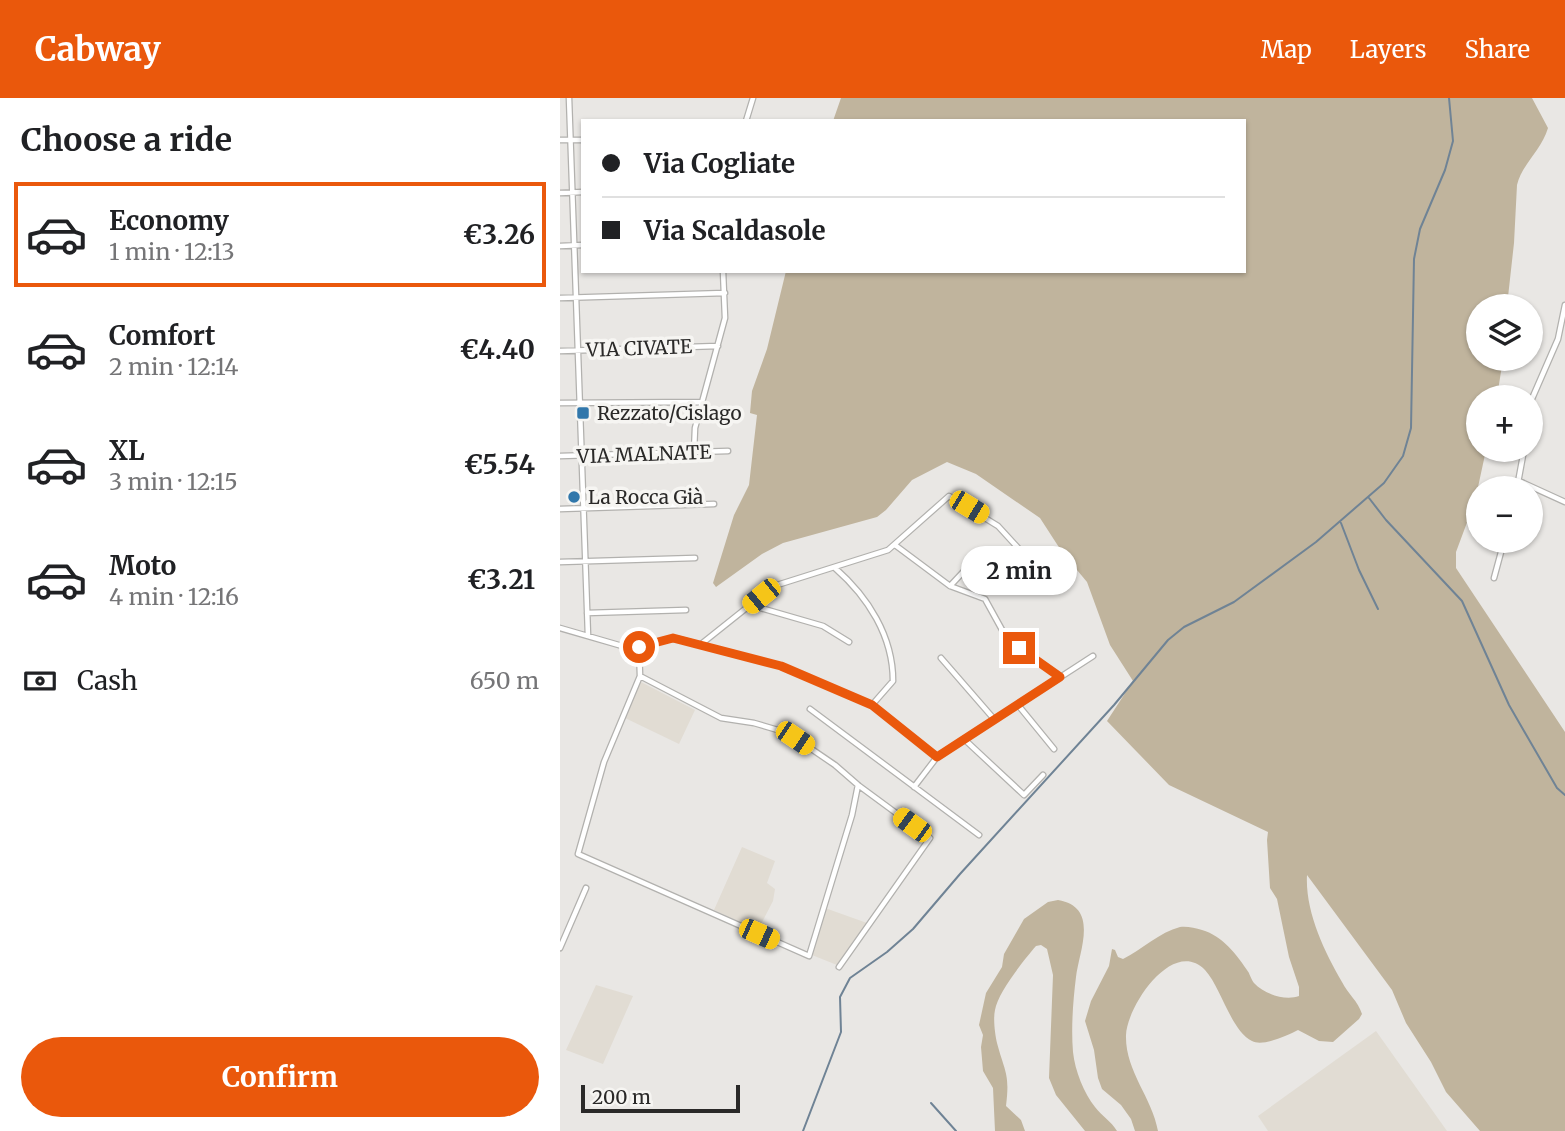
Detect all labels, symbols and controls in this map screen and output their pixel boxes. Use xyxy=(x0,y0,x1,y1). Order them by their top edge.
text: Cabway xyxy=(35,29,161,70)
text: Map xyxy=(1261,34,1312,65)
text: Layers xyxy=(1350,34,1426,65)
text: Share xyxy=(1464,34,1530,65)
text: Choose a ride xyxy=(21,120,232,160)
text: Via Cogliate xyxy=(644,147,795,180)
icon: car xyxy=(25,203,88,266)
text: Economy xyxy=(109,204,229,237)
text: Via Scaldasole xyxy=(644,214,826,247)
text: €3.26 xyxy=(463,218,535,251)
text: 1 min · 12:13 xyxy=(109,237,235,266)
map controls xyxy=(1466,294,1543,553)
button: layers xyxy=(1466,294,1543,371)
icon: car xyxy=(25,318,88,381)
text: Comfort xyxy=(109,319,215,352)
text: €4.40 xyxy=(459,333,535,366)
street label: VIA CIVATE xyxy=(585,334,692,362)
text: 2 min · 12:14 xyxy=(109,352,238,381)
button: + xyxy=(1466,385,1543,462)
place label: Rezzato/Cislago xyxy=(597,401,742,425)
marker: Rezzato/Cislago xyxy=(575,405,591,421)
icon: car xyxy=(25,433,88,496)
text: XL xyxy=(109,434,145,467)
street label: VIA MALNATE xyxy=(575,440,712,468)
text: €5.54 xyxy=(464,448,535,481)
text: 3 min · 12:15 xyxy=(109,467,238,496)
button: − xyxy=(1466,476,1543,553)
place label: La Rocca Già xyxy=(588,485,703,509)
car xyxy=(946,487,993,527)
marker: La Rocca Già xyxy=(566,489,582,505)
callout: 2 min xyxy=(961,546,1077,596)
icon: car xyxy=(25,548,88,611)
text: Moto xyxy=(109,549,176,582)
text: 2 min xyxy=(986,556,1052,585)
text: €3.21 xyxy=(467,563,535,596)
car xyxy=(739,575,784,617)
text: 4 min · 12:16 xyxy=(109,582,239,611)
route start xyxy=(623,631,655,663)
route end xyxy=(1003,632,1035,664)
icon: cash xyxy=(21,662,59,700)
text: Cash xyxy=(77,664,138,697)
text: 650 m xyxy=(470,666,539,695)
car xyxy=(772,718,819,758)
car xyxy=(889,804,936,846)
car xyxy=(736,916,783,952)
button: Confirm xyxy=(21,1037,539,1117)
scale bar xyxy=(581,1082,740,1114)
text: 200 m xyxy=(592,1085,651,1109)

